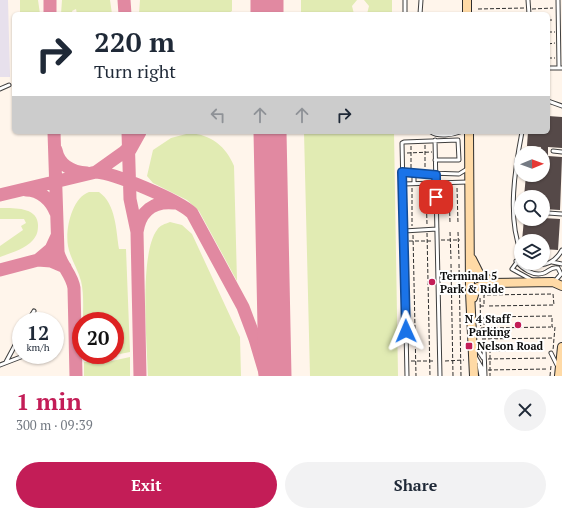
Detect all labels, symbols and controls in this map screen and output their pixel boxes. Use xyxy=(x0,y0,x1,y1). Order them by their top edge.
text: 220 m xyxy=(94,23,175,60)
icon: right xyxy=(28,28,80,80)
text: Turn right xyxy=(94,59,176,83)
icon: left xyxy=(207,104,229,126)
icon: ahead xyxy=(249,104,271,126)
icon: ahead xyxy=(291,104,313,126)
icon: right xyxy=(333,104,355,126)
north arrow xyxy=(514,146,550,182)
map controls xyxy=(514,146,550,270)
pin xyxy=(419,180,453,214)
icon: arrive xyxy=(425,186,447,208)
button: search xyxy=(514,190,550,226)
button: layers xyxy=(514,234,550,270)
place label: Terminal 5 Park & Ride xyxy=(440,269,504,296)
marker: Terminal 5 Park & Ride xyxy=(427,277,437,287)
position arrow xyxy=(385,310,427,352)
speed limit sign: 20 xyxy=(72,312,124,364)
place label: N 4 Staff Parking xyxy=(465,312,511,339)
text: 12 xyxy=(27,319,49,346)
marker: N 4 Staff Parking xyxy=(513,320,523,330)
place label: Nelson Road xyxy=(477,339,544,353)
text: km/h xyxy=(26,341,50,354)
marker: Nelson Road xyxy=(464,341,474,351)
text: 1 min xyxy=(16,385,82,417)
button: close xyxy=(504,389,546,431)
text: 300 m · 09:39 xyxy=(16,416,93,434)
button: Exit xyxy=(16,462,277,508)
button: Share xyxy=(285,462,546,508)

